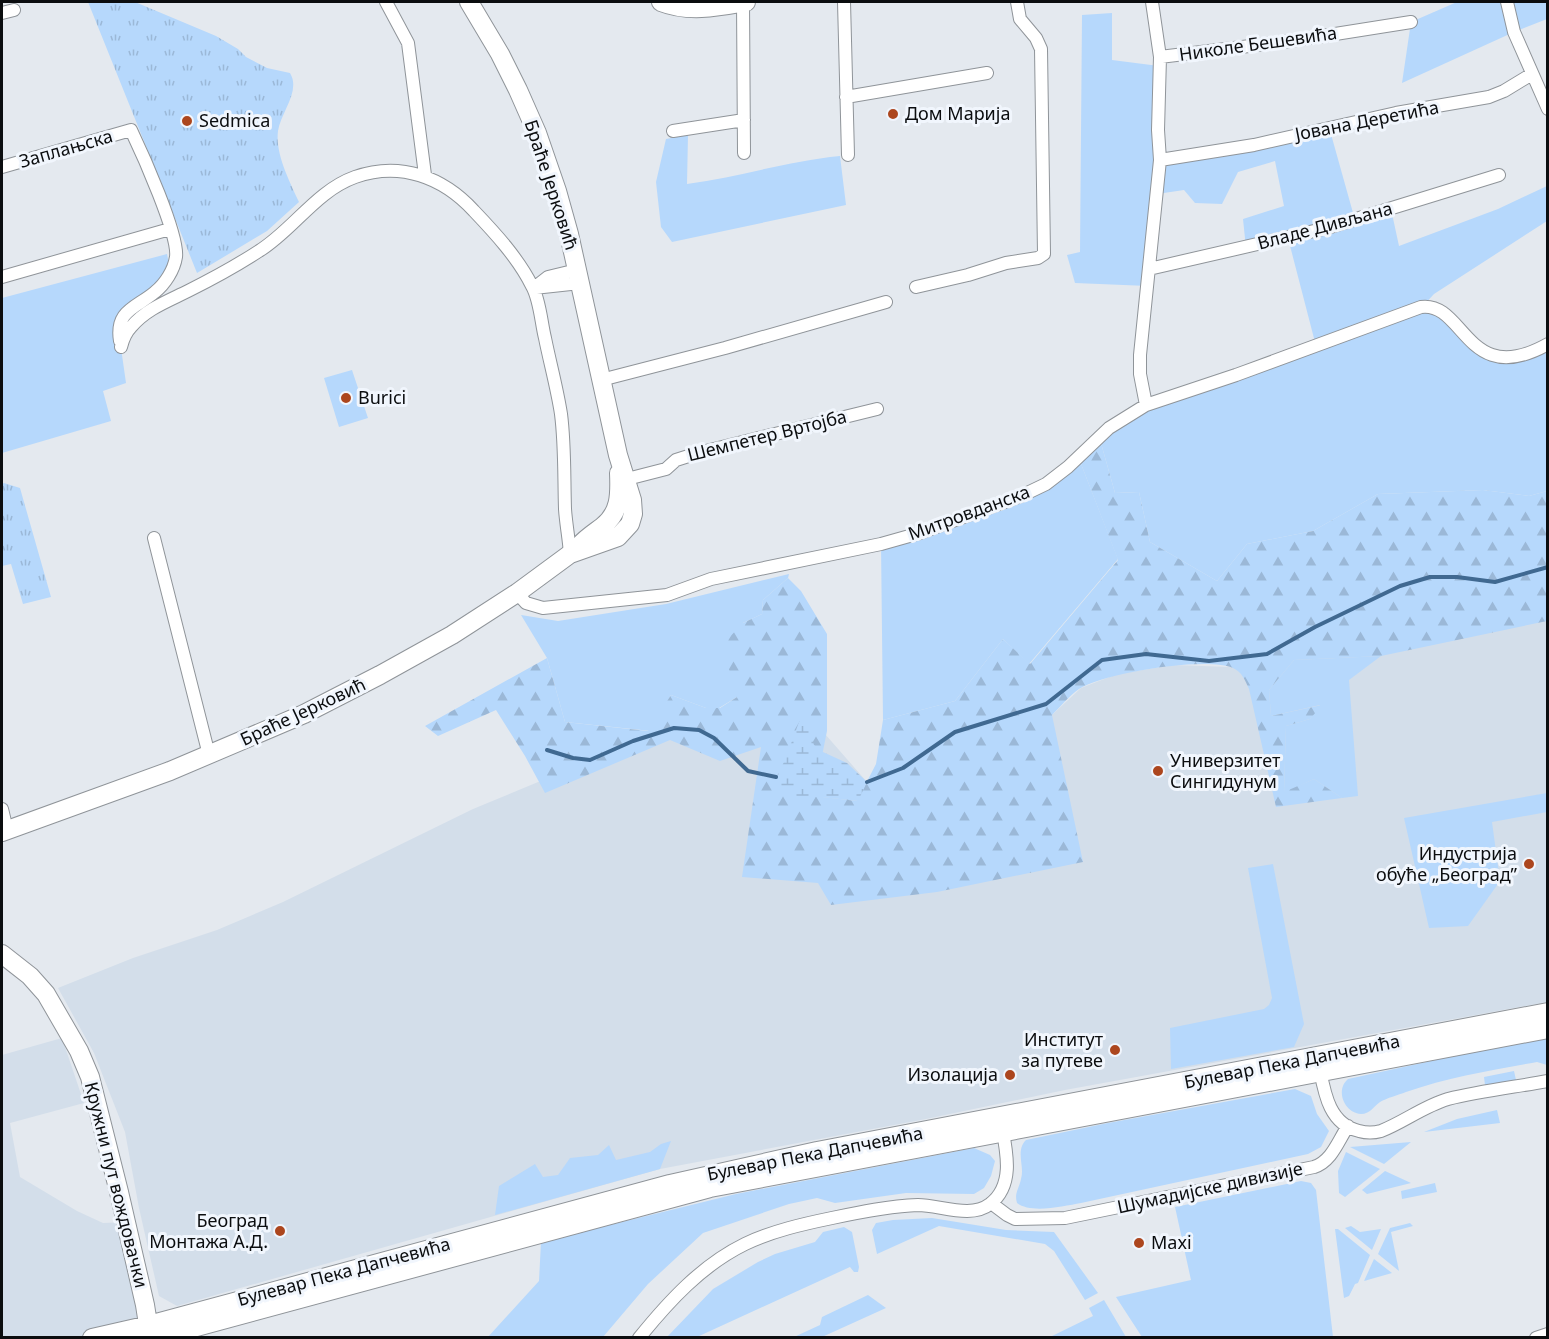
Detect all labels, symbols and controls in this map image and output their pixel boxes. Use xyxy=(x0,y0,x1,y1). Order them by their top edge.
street label: Николе Бешевића xyxy=(1177,20,1338,66)
street label: Јована Деретића xyxy=(1291,94,1441,146)
place label: Дом Марија xyxy=(905,101,1010,125)
marker: Дом Марија xyxy=(886,107,900,121)
place label: Sedmica xyxy=(199,108,270,132)
marker: Sedmica xyxy=(180,114,194,128)
street label: Браће Јерковић xyxy=(520,116,584,253)
street label: Заплањска xyxy=(16,123,115,173)
street label: Владе Дивљана xyxy=(1255,195,1395,255)
place label: Burici xyxy=(358,385,406,409)
marker: Burici xyxy=(339,391,353,405)
street label: Шемпетер Вртојба xyxy=(685,404,849,466)
street label: Митровданска xyxy=(905,479,1033,545)
street label: Браће Јерковић xyxy=(236,672,369,751)
place label: Универзитет Сингидунум xyxy=(1170,748,1281,793)
marker: Универзитет Сингидунум xyxy=(1151,764,1165,778)
place label: Индустрија обуће „Београд” xyxy=(1376,841,1518,886)
marker: Индустрија обуће „Београд” xyxy=(1522,857,1536,871)
place label: Институт за путеве xyxy=(1021,1027,1104,1072)
street label: Булевар Пека Дапчевића xyxy=(1182,1028,1402,1094)
marker: Институт за путеве xyxy=(1108,1043,1122,1057)
place label: Изолација xyxy=(907,1062,998,1086)
marker: Изолација xyxy=(1003,1068,1017,1082)
street label: Кружни пут вождовачки xyxy=(80,1079,154,1290)
street label: Булевар Пека Дапчевића xyxy=(705,1120,925,1186)
street label: Шумадијске дивизије xyxy=(1115,1156,1305,1218)
place label: Београд Монтажа А.Д. xyxy=(149,1208,268,1253)
marker: Београд Монтажа А.Д. xyxy=(273,1224,287,1238)
place label: Maxi xyxy=(1151,1230,1192,1254)
street label: Булевар Пека Дапчевића xyxy=(235,1231,453,1311)
marker: Maxi xyxy=(1132,1236,1146,1250)

